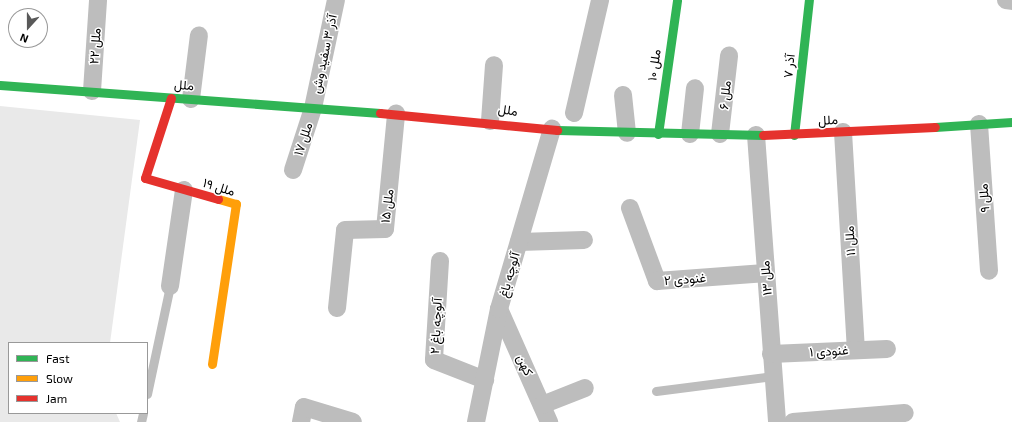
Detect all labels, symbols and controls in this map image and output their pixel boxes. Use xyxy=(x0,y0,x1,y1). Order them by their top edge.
north arrow xyxy=(8,8,48,48)
street label: آذر ۳ سفید وش xyxy=(308,13,340,95)
street label: ۲۲ ملل xyxy=(86,27,104,65)
text: N xyxy=(18,31,30,46)
street label: ۱۰ ملل xyxy=(644,48,664,82)
street label: آذر ۷ xyxy=(780,53,798,79)
street label: ملل xyxy=(174,77,194,93)
street label: ۶ ملل xyxy=(716,80,734,110)
street label: ملل xyxy=(497,101,519,119)
street label: ملل xyxy=(818,112,838,128)
street label: ملل ۱۷ xyxy=(290,120,316,158)
street label: ملل ۱۹ xyxy=(201,175,237,199)
street label: ملل ۹ xyxy=(975,183,993,213)
street label: ملل ۱۵ xyxy=(377,188,397,224)
street label: ۱۱ ملل xyxy=(841,226,859,256)
street label: آلوچه باغ xyxy=(495,251,523,299)
street label: ملل ۱۳ xyxy=(757,260,775,296)
street label: ۲ غنودی xyxy=(663,270,707,288)
street label: ۲ آلوچه باغ xyxy=(427,298,445,354)
legend xyxy=(8,342,148,414)
street label: ۱ غنودی xyxy=(809,342,849,360)
text: Fast xyxy=(46,351,69,365)
street label: کهن xyxy=(513,352,537,378)
text: Slow xyxy=(46,371,73,385)
text: Jam xyxy=(46,391,67,405)

